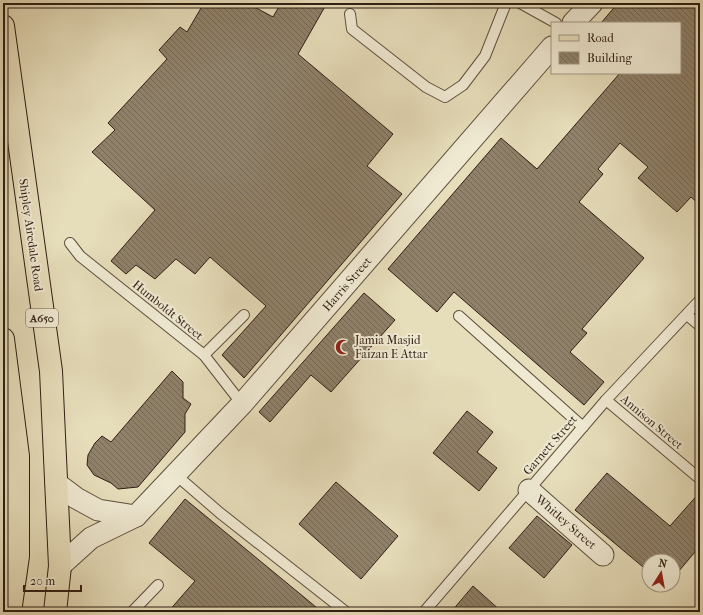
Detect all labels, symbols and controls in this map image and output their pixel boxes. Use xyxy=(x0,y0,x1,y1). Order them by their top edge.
legend xyxy=(551,22,681,74)
text: Road xyxy=(587,31,614,45)
text: Building xyxy=(587,51,632,65)
street label: Shipley Airedale Road xyxy=(16,178,46,293)
street label: Harris Street xyxy=(320,253,375,314)
street label: Humboldt Street xyxy=(130,277,207,343)
road number: A650 xyxy=(26,309,58,327)
place label: Jamia Masjid Faizan E Attar xyxy=(354,333,429,361)
mosque icon: Jamia Masjid Faizan E Attar xyxy=(334,338,352,356)
street label: Annison Street xyxy=(617,391,687,453)
street label: Garnett Street xyxy=(520,412,580,478)
street label: Whitley Street xyxy=(532,491,600,553)
north arrow xyxy=(641,553,681,593)
text: N xyxy=(657,556,669,571)
scale bar xyxy=(24,567,81,593)
text: 20 m xyxy=(30,574,55,588)

